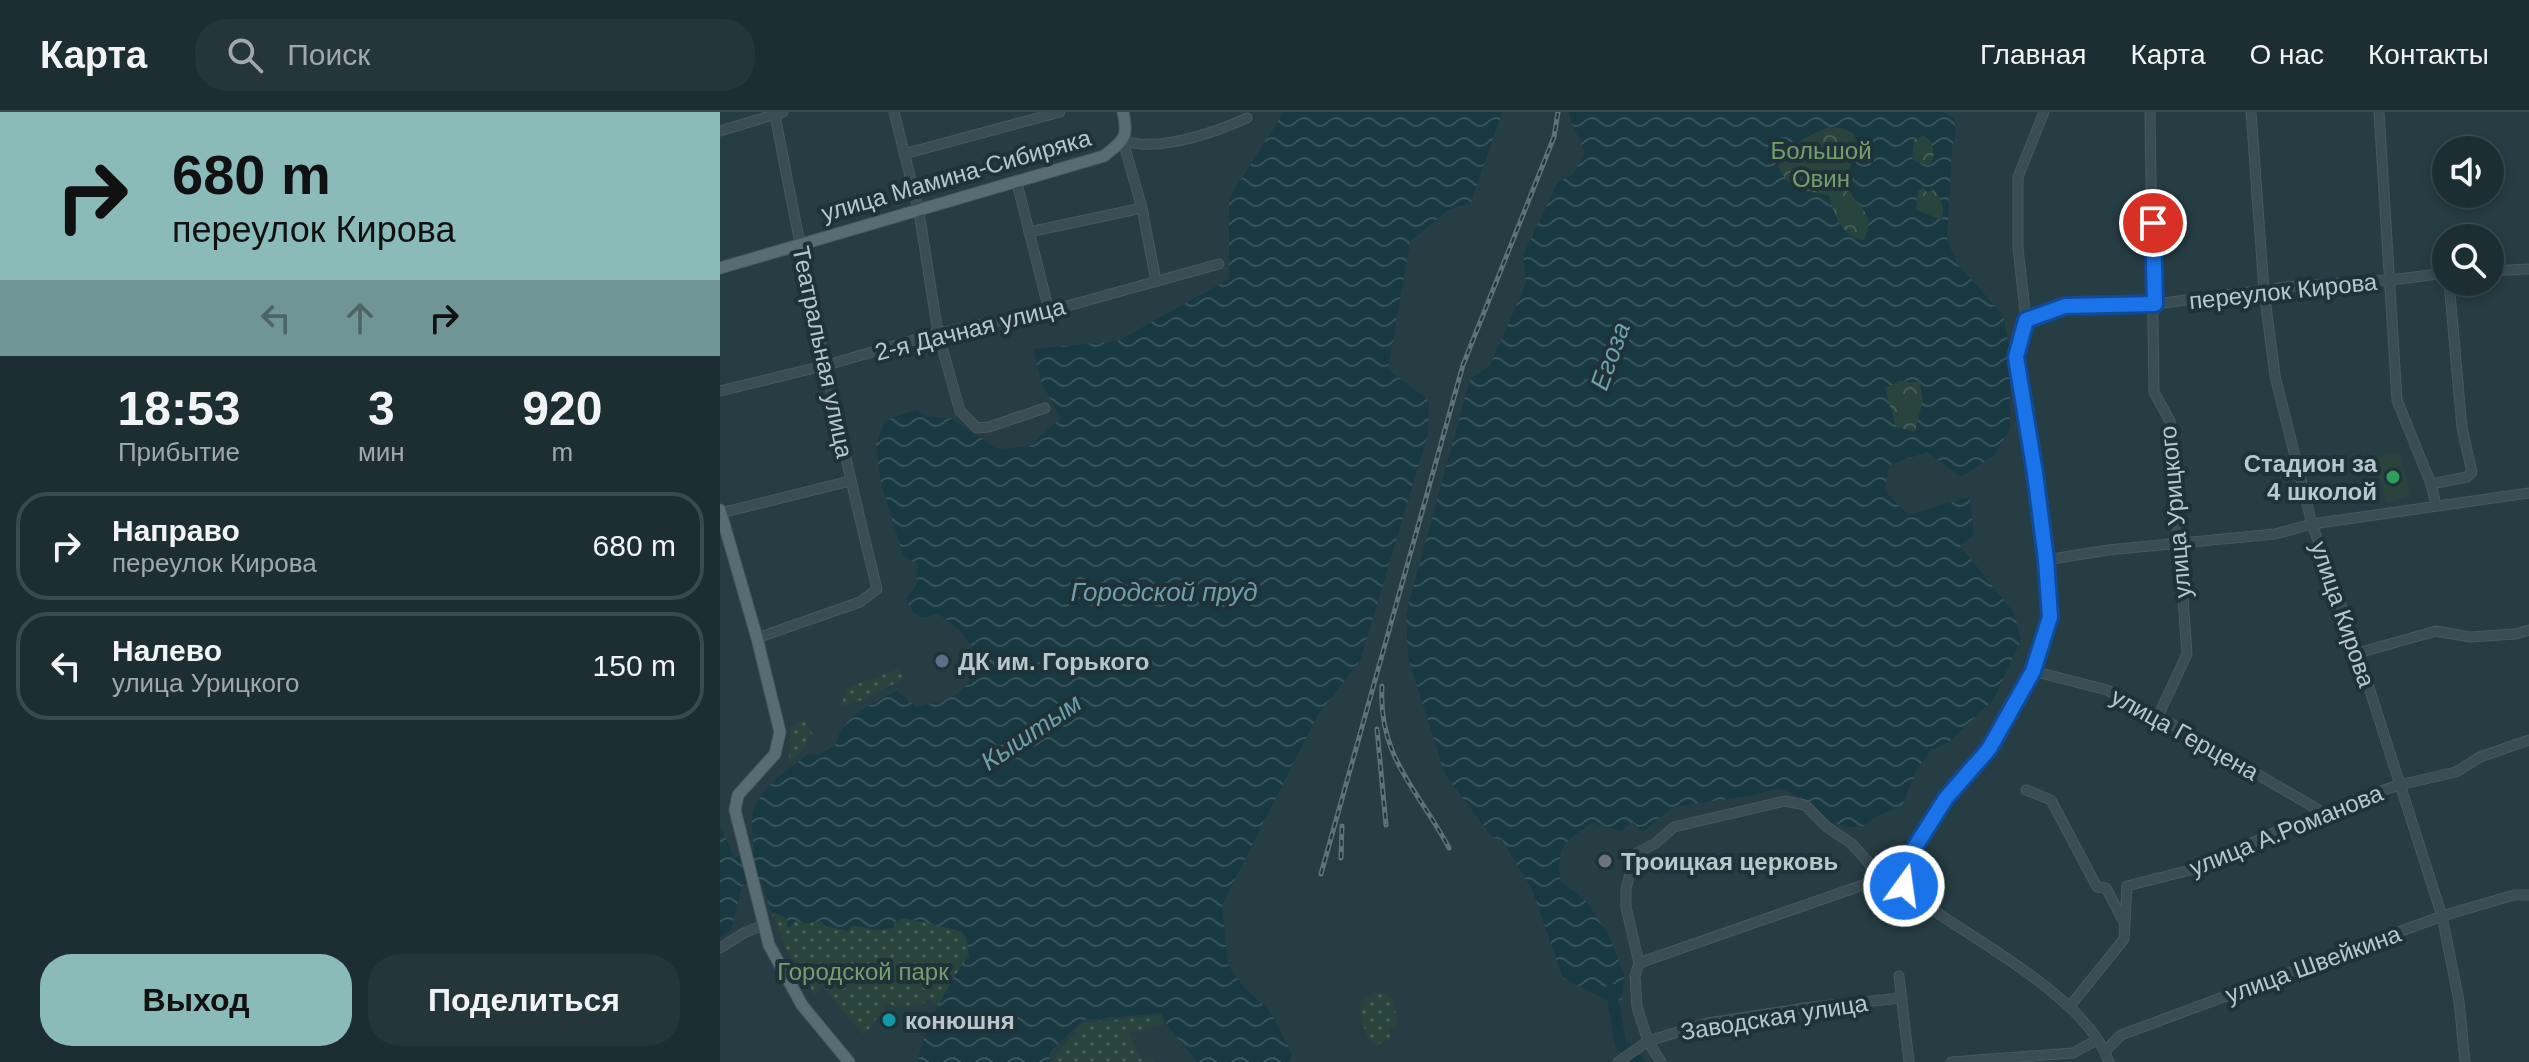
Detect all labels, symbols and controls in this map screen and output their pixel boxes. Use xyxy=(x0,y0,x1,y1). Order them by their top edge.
search box xyxy=(195,19,755,91)
icon: search xyxy=(223,33,267,77)
text: Карта xyxy=(40,34,147,76)
text: Поиск xyxy=(287,38,370,71)
text: Главная xyxy=(1980,39,2087,70)
text: Карта xyxy=(2131,39,2205,70)
text: О нас xyxy=(2249,39,2324,70)
text: Контакты xyxy=(2368,39,2489,70)
street label: улица Мамина-Сибиряка xyxy=(818,123,1094,226)
map controls xyxy=(2432,136,2504,296)
button: sound xyxy=(2432,136,2504,208)
park label: Большой Овин xyxy=(1770,137,1872,192)
text: 680 m xyxy=(172,143,331,206)
icon: right xyxy=(40,144,144,248)
pin xyxy=(2119,189,2187,257)
icon: arrive xyxy=(2131,201,2175,245)
text: переулок Кирова xyxy=(172,209,455,250)
button: search xyxy=(2432,224,2504,296)
street label: Театральная улица xyxy=(787,244,859,461)
street label: переулок Кирова xyxy=(2188,268,2379,314)
street label: 2-я Дачная улица xyxy=(872,292,1068,366)
icon: left xyxy=(254,296,298,340)
icon: ahead xyxy=(338,296,382,340)
icon: right xyxy=(422,296,466,340)
water label: Егоза xyxy=(1584,318,1636,394)
text: 18:53 xyxy=(118,382,240,435)
text: 3 xyxy=(368,382,395,435)
text: 920 xyxy=(522,382,602,435)
street label: улица Урицкого xyxy=(2154,425,2196,599)
text: Прибытие xyxy=(118,437,240,467)
text: мин xyxy=(358,437,405,467)
text: m xyxy=(552,437,573,467)
place label: Стадион за 4 школой xyxy=(2244,450,2378,505)
marker: Стадион за 4 школой xyxy=(2384,468,2402,486)
text: Направо xyxy=(112,514,240,547)
icon: right xyxy=(44,524,88,568)
text: 680 m xyxy=(593,529,676,562)
street label: улица Кирова xyxy=(2305,537,2381,691)
text: переулок Кирова xyxy=(112,548,317,578)
water label: Городской пруд xyxy=(1070,577,1258,607)
text: Налево xyxy=(112,634,222,667)
icon: left xyxy=(44,644,88,688)
place label: ДК им. Горького xyxy=(958,648,1149,675)
text: 150 m xyxy=(593,649,676,682)
marker: ДК им. Горького xyxy=(933,652,951,670)
text: улица Урицкого xyxy=(112,668,299,698)
street label: улица Герцена xyxy=(2107,682,2264,786)
water label: Кыштым xyxy=(975,687,1087,776)
street label: улица А.Романова xyxy=(2185,779,2387,881)
position arrow xyxy=(1862,844,1946,928)
place label: Троицкая церковь xyxy=(1621,848,1838,875)
marker: Троицкая церковь xyxy=(1596,852,1614,870)
street label: улица Швейкина xyxy=(2222,920,2405,1008)
button: Выход xyxy=(40,954,352,1046)
button: Поделиться xyxy=(368,954,680,1046)
park label: Городской парк xyxy=(777,958,949,985)
street label: Заводская улица xyxy=(1678,989,1870,1045)
place label: конюшня xyxy=(905,1007,1015,1034)
marker: конюшня xyxy=(880,1011,898,1029)

